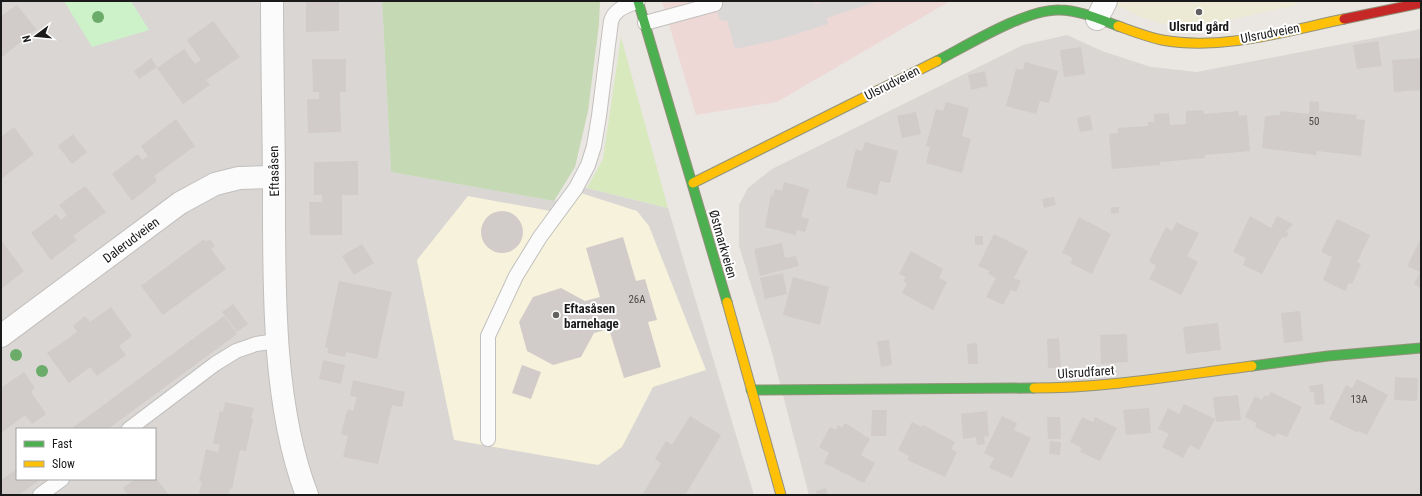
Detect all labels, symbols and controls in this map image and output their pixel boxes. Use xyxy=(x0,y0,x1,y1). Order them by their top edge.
marker: Ulsrud gård xyxy=(1194,7,1204,17)
north arrow xyxy=(16,16,56,56)
place label: Ulsrud gård xyxy=(1169,19,1229,34)
street label: Ulsrudveien xyxy=(1239,20,1301,46)
text: N xyxy=(20,33,34,44)
street label: Ulsrudveien xyxy=(862,63,922,103)
house number: 50 xyxy=(1309,115,1319,128)
street label: Eftasåsen xyxy=(266,145,282,197)
street label: Østmarkveien xyxy=(706,208,740,280)
street label: Dalerudveien xyxy=(100,214,162,266)
house number: 26A xyxy=(628,293,646,306)
place label: Eftasåsen barnehage xyxy=(564,301,619,331)
marker: Eftasåsen barnehage xyxy=(551,310,561,320)
street label: Ulsrudfaret xyxy=(1057,363,1115,381)
house number: 13A xyxy=(1350,393,1368,406)
legend xyxy=(16,428,156,480)
text: Fast xyxy=(52,437,73,451)
text: Slow xyxy=(52,457,75,471)

